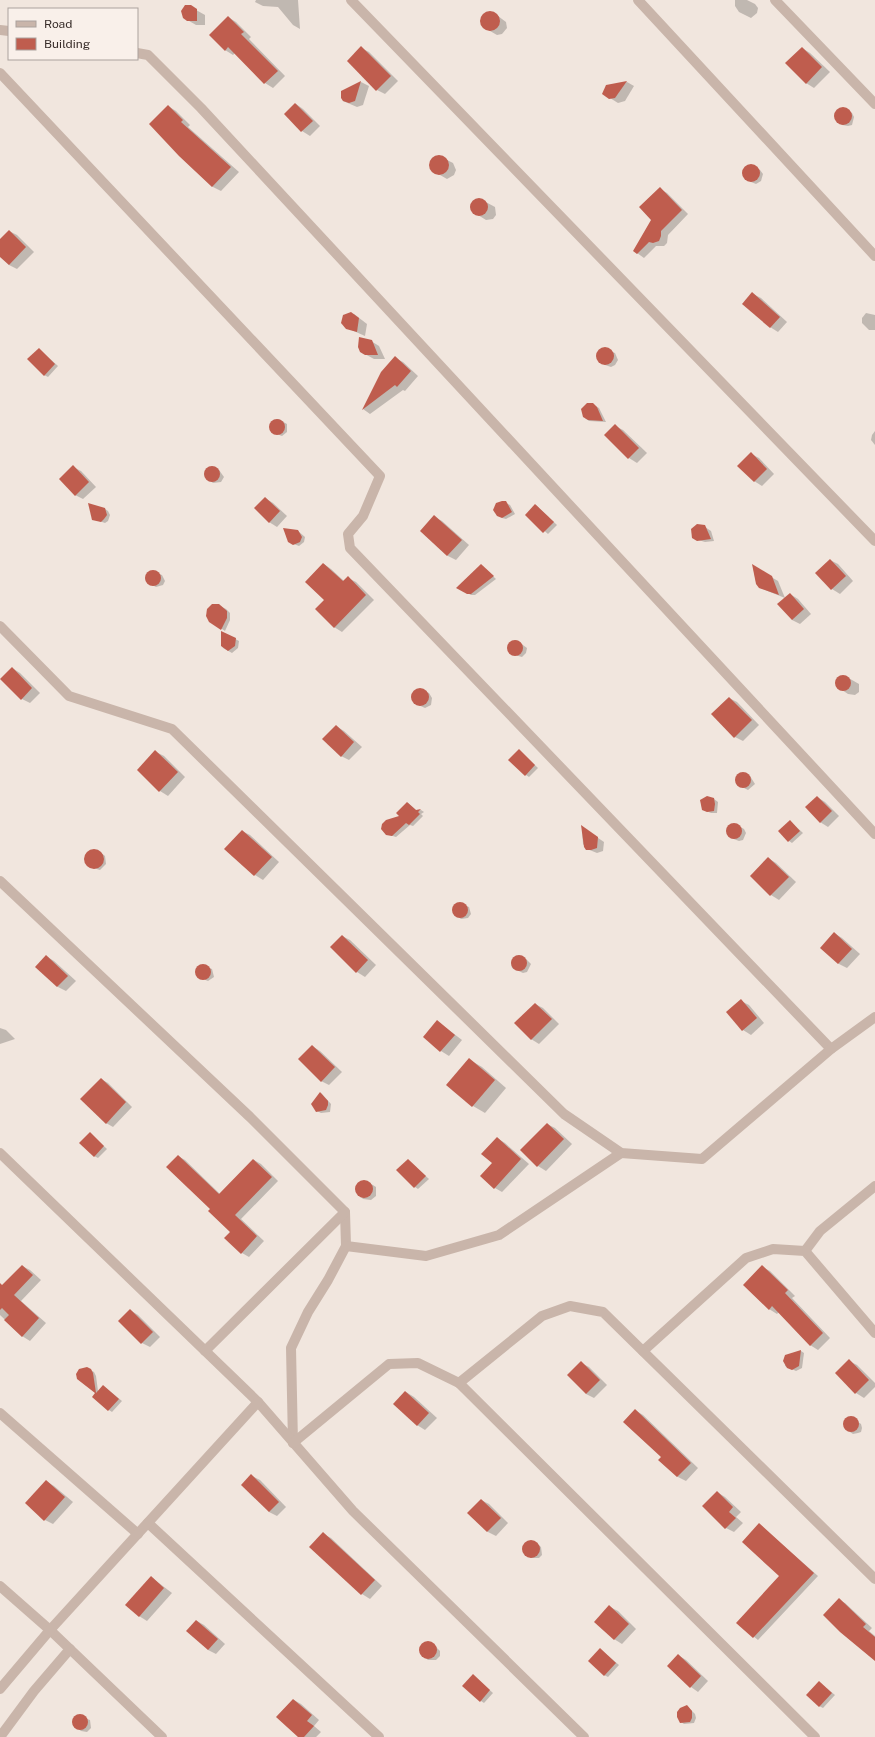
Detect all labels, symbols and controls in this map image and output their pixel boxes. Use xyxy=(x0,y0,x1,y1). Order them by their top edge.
legend xyxy=(8,8,138,60)
text: Road xyxy=(44,17,72,31)
text: Building xyxy=(44,37,90,51)

